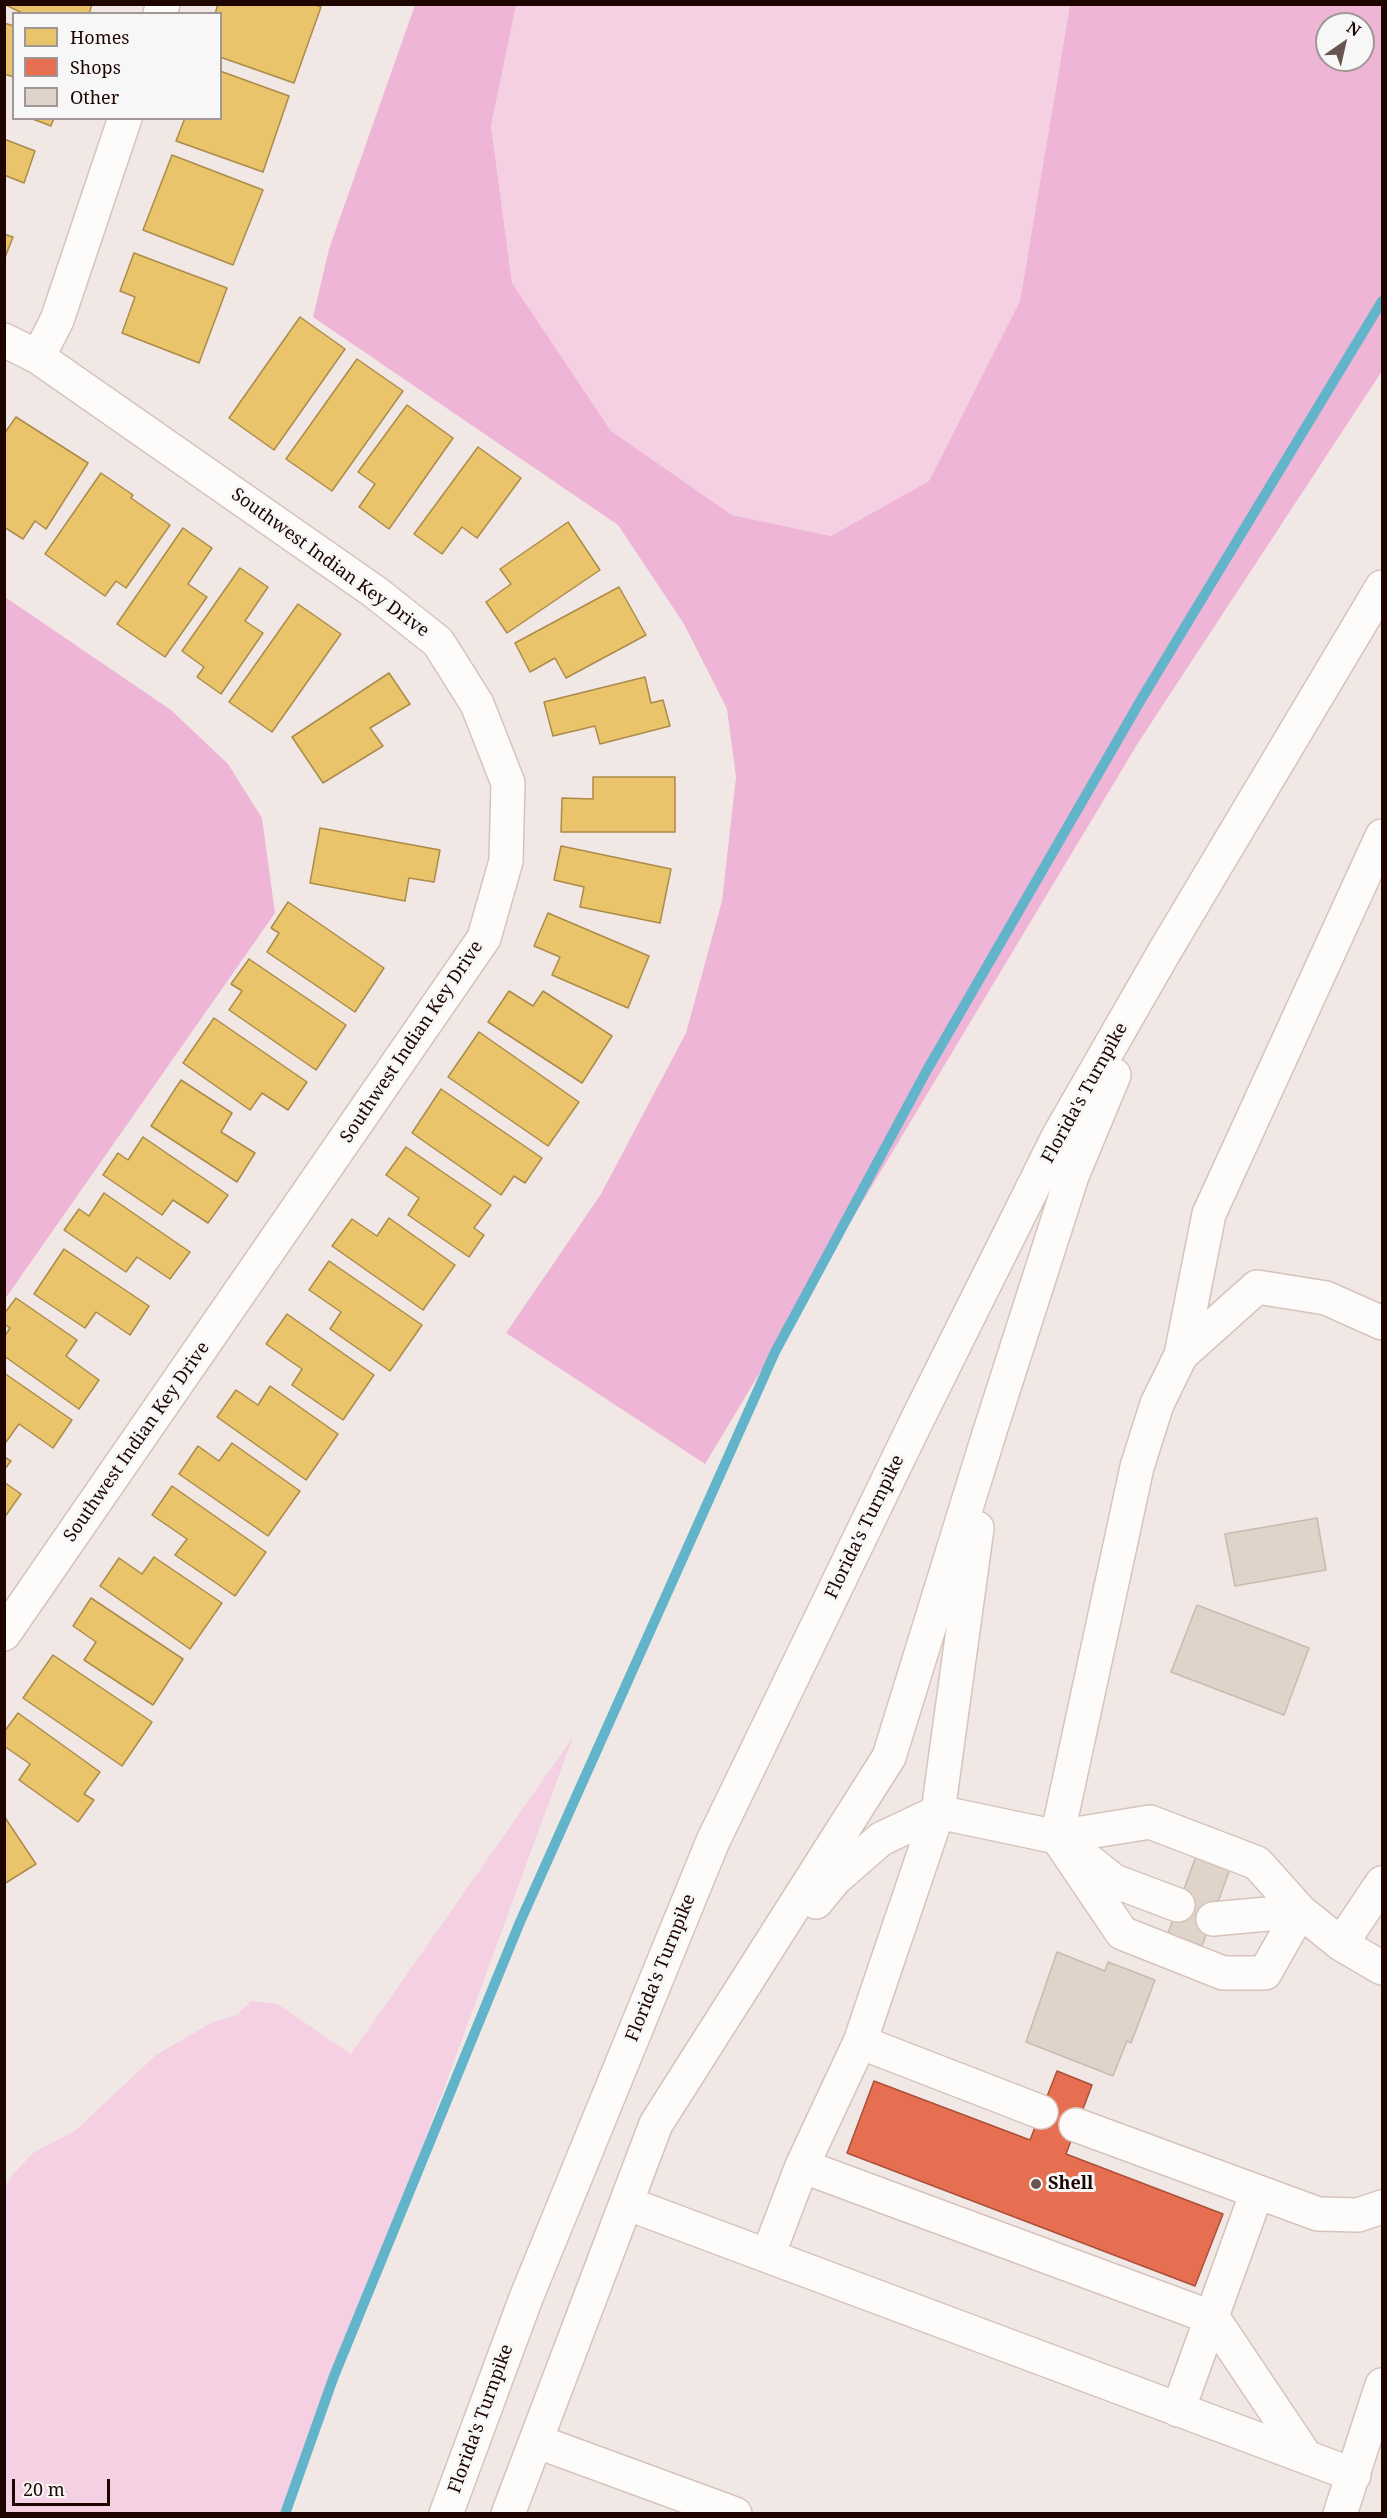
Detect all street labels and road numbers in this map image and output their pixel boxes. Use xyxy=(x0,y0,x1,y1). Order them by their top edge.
street label: Southwest Indian Key Drive xyxy=(227,484,433,642)
street label: Southwest Indian Key Drive xyxy=(336,937,488,1147)
street label: Florida's Turnpike xyxy=(1037,1019,1133,1167)
street label: Southwest Indian Key Drive xyxy=(60,1338,214,1546)
street label: Florida's Turnpike xyxy=(821,1452,909,1602)
street label: Florida's Turnpike xyxy=(622,1891,700,2045)
street label: Florida's Turnpike xyxy=(444,2341,518,2497)

